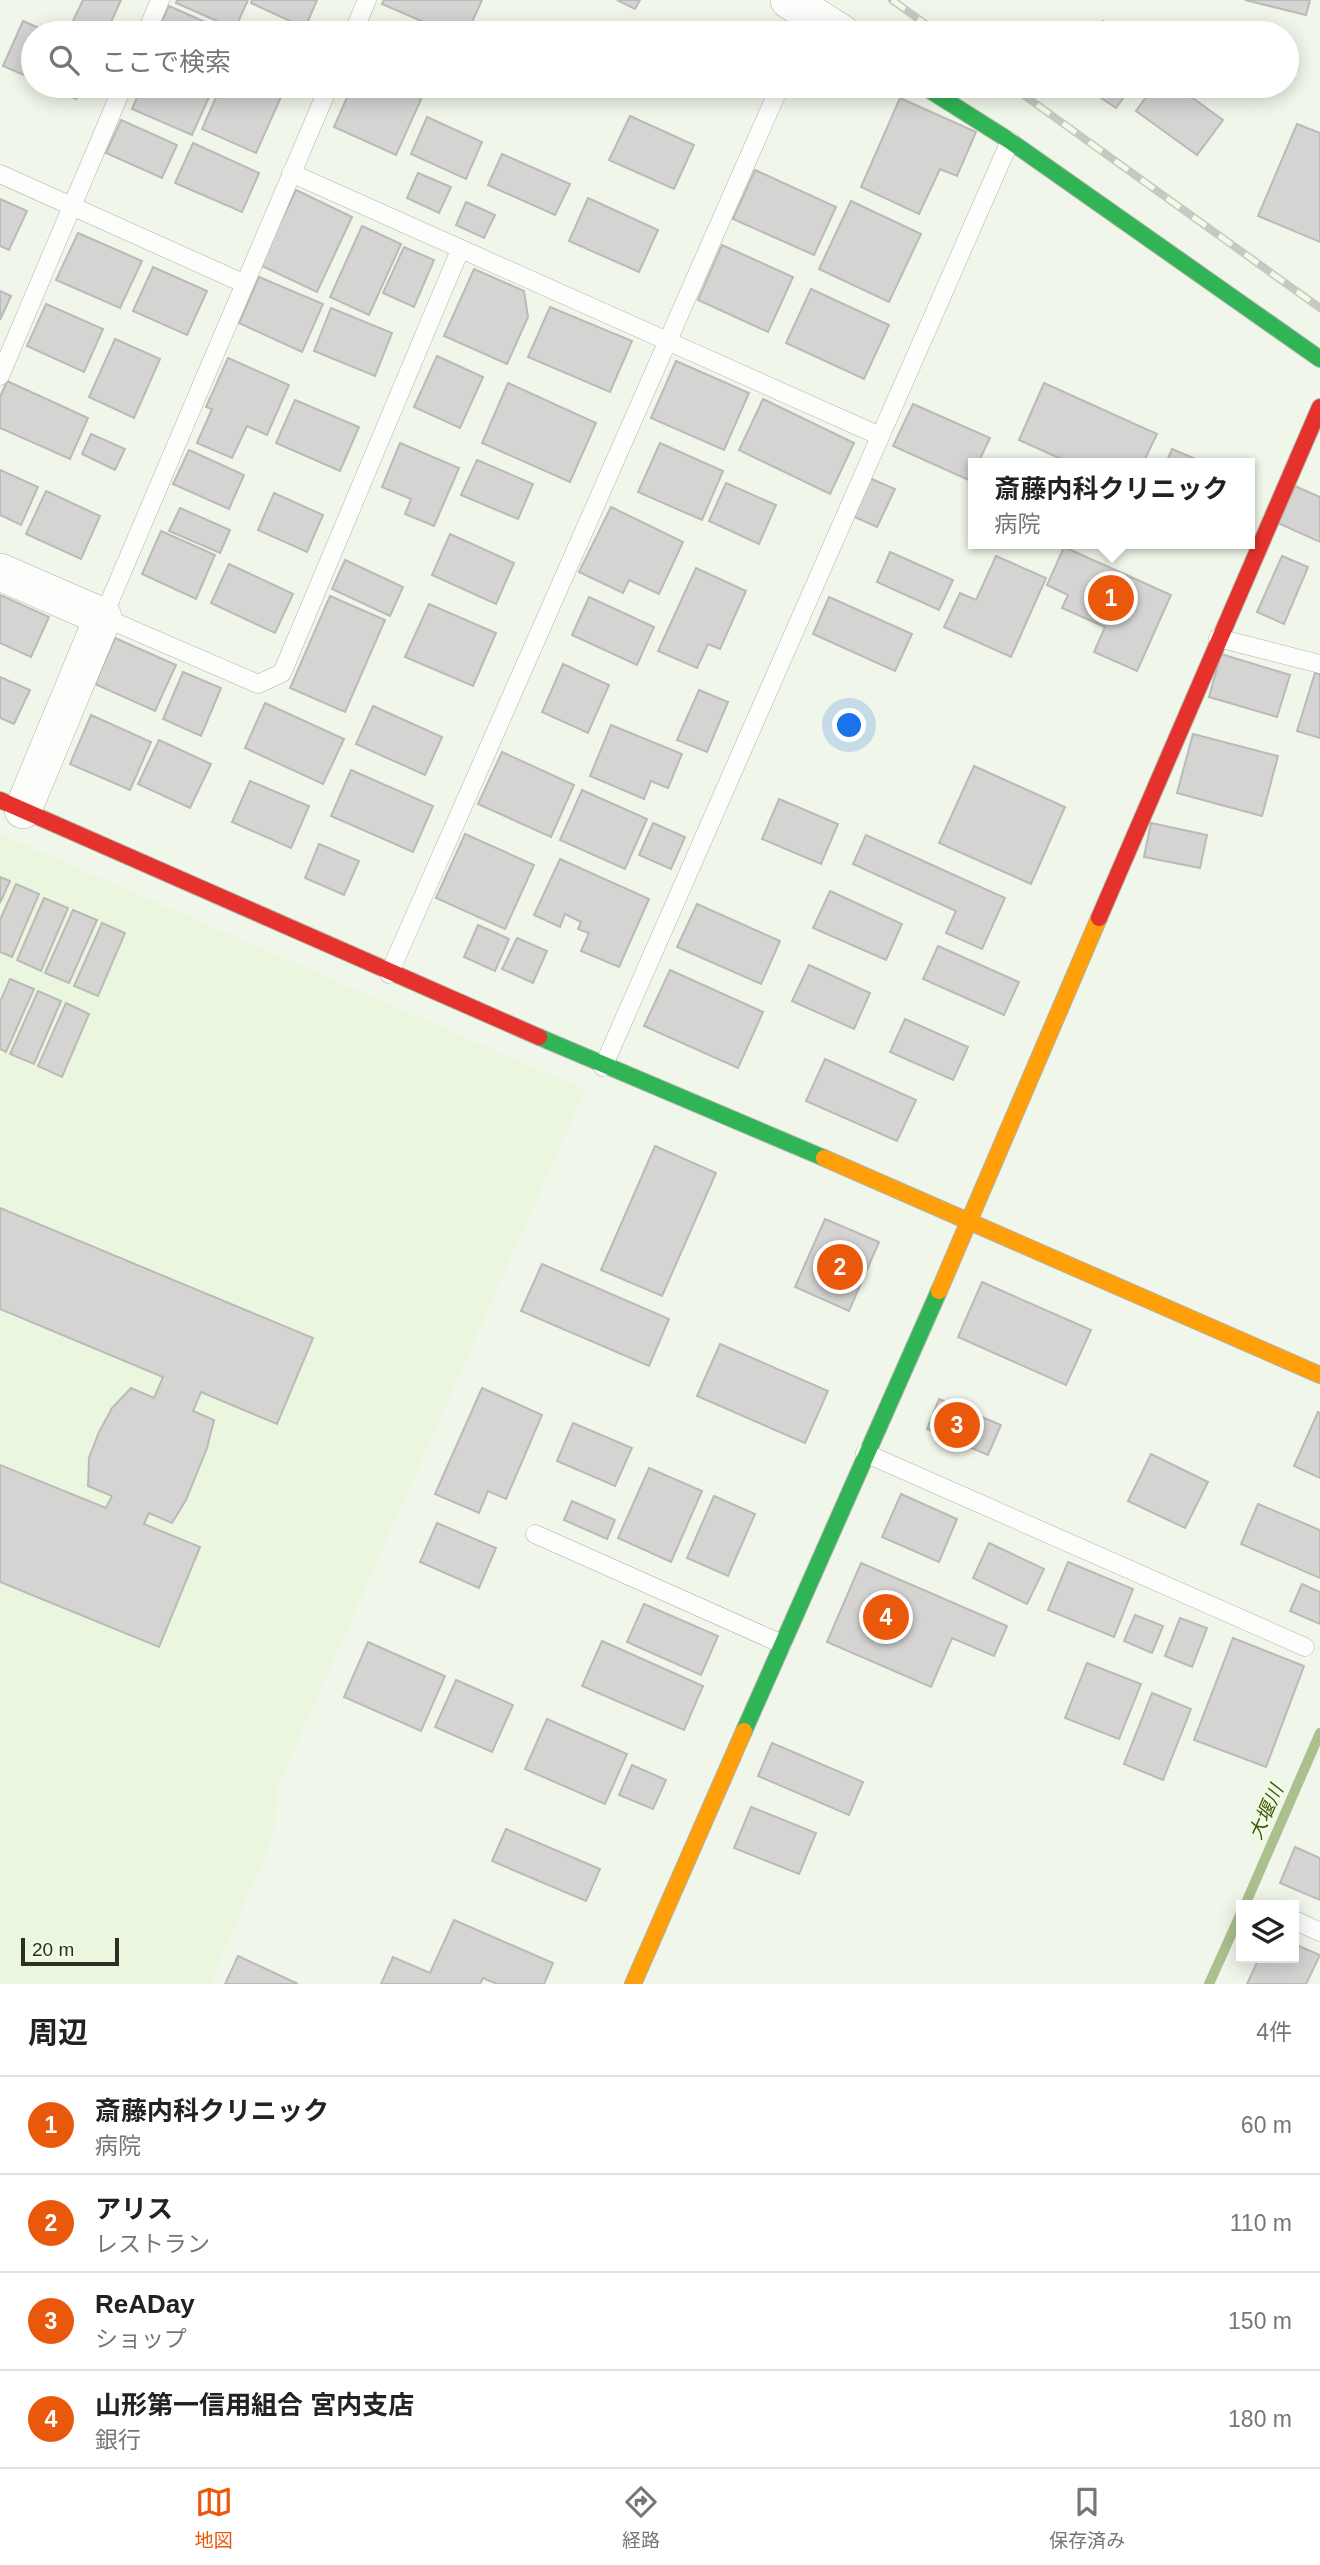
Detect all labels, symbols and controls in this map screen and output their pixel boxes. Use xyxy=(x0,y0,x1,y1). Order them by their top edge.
search box xyxy=(21,21,1299,98)
icon: search xyxy=(45,41,83,79)
text: ここで検索 xyxy=(101,47,231,77)
popup xyxy=(968,458,1255,549)
text: 斎藤内科クリニック xyxy=(994,474,1229,504)
text: 病院 xyxy=(994,511,1040,537)
pin: 1 xyxy=(1088,572,1134,624)
your location xyxy=(832,708,866,742)
pin: 2 xyxy=(817,1241,863,1293)
pin: 3 xyxy=(934,1399,980,1451)
pin: 4 xyxy=(863,1591,909,1643)
water label: 大堰川 xyxy=(1245,1780,1288,1842)
map controls xyxy=(1236,1900,1299,1963)
button: layers xyxy=(1236,1900,1299,1963)
scale bar xyxy=(21,1935,119,1967)
text: 20 m xyxy=(32,1939,74,1960)
text: 周辺 xyxy=(28,2016,88,2049)
text: 4件 xyxy=(1256,2019,1292,2045)
text: 斎藤内科クリニック xyxy=(95,2096,329,2126)
text: 1 xyxy=(45,2112,57,2138)
text: 60 m xyxy=(1241,2112,1292,2138)
text: 病院 xyxy=(95,2133,141,2159)
text: アリス xyxy=(95,2194,173,2224)
text: 2 xyxy=(45,2210,57,2236)
text: 110 m xyxy=(1230,2210,1292,2236)
text: レストラン xyxy=(95,2231,210,2257)
text: ReADay xyxy=(95,2289,195,2319)
text: 3 xyxy=(45,2308,57,2334)
text: 150 m xyxy=(1228,2308,1292,2334)
text: ショップ xyxy=(95,2326,187,2352)
text: 山形第一信用組合 宮内支店 xyxy=(95,2390,414,2420)
text: 4 xyxy=(45,2406,57,2432)
text: 180 m xyxy=(1228,2406,1292,2432)
text: 銀行 xyxy=(95,2427,141,2453)
tab: 地図 xyxy=(195,2483,233,2552)
tab: 経路 xyxy=(622,2483,660,2552)
tab: 保存済み xyxy=(1049,2483,1125,2552)

